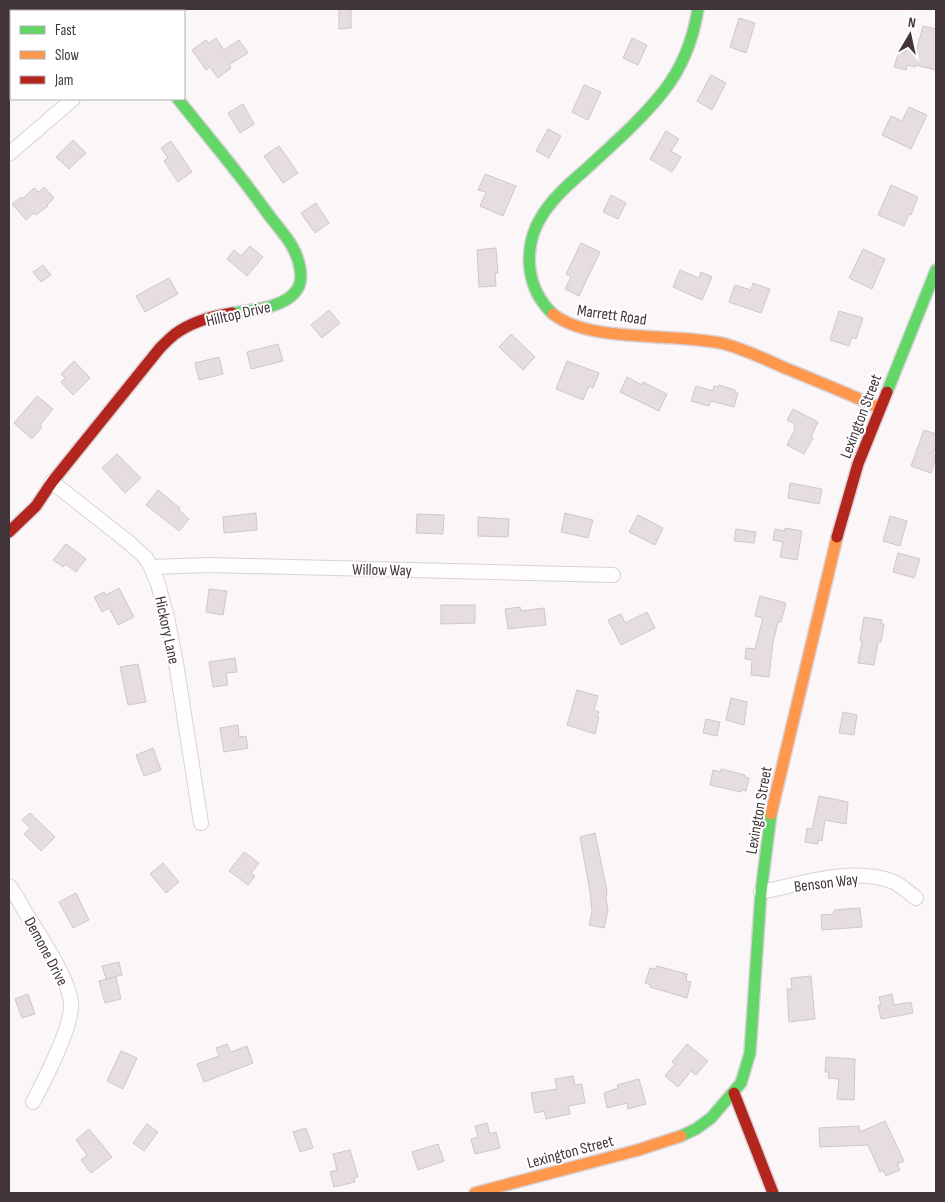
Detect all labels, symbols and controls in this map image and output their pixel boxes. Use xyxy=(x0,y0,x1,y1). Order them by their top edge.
legend xyxy=(10,10,185,100)
north arrow xyxy=(885,10,935,60)
text: N xyxy=(907,14,917,32)
text: Fast xyxy=(55,21,77,40)
text: Slow xyxy=(55,46,79,65)
text: Jam xyxy=(54,71,73,90)
street label: Hilltop Drive xyxy=(204,298,272,331)
street label: Marrett Road xyxy=(576,301,648,330)
street label: Lexington Street xyxy=(837,372,886,461)
street label: Willow Way xyxy=(352,560,412,581)
street label: Hickory Lane xyxy=(150,595,183,666)
street label: Lexington Street xyxy=(742,765,777,856)
street label: Benson Way xyxy=(793,870,859,897)
street label: Demone Drive xyxy=(20,914,72,989)
street label: Lexington Street xyxy=(525,1132,616,1173)

